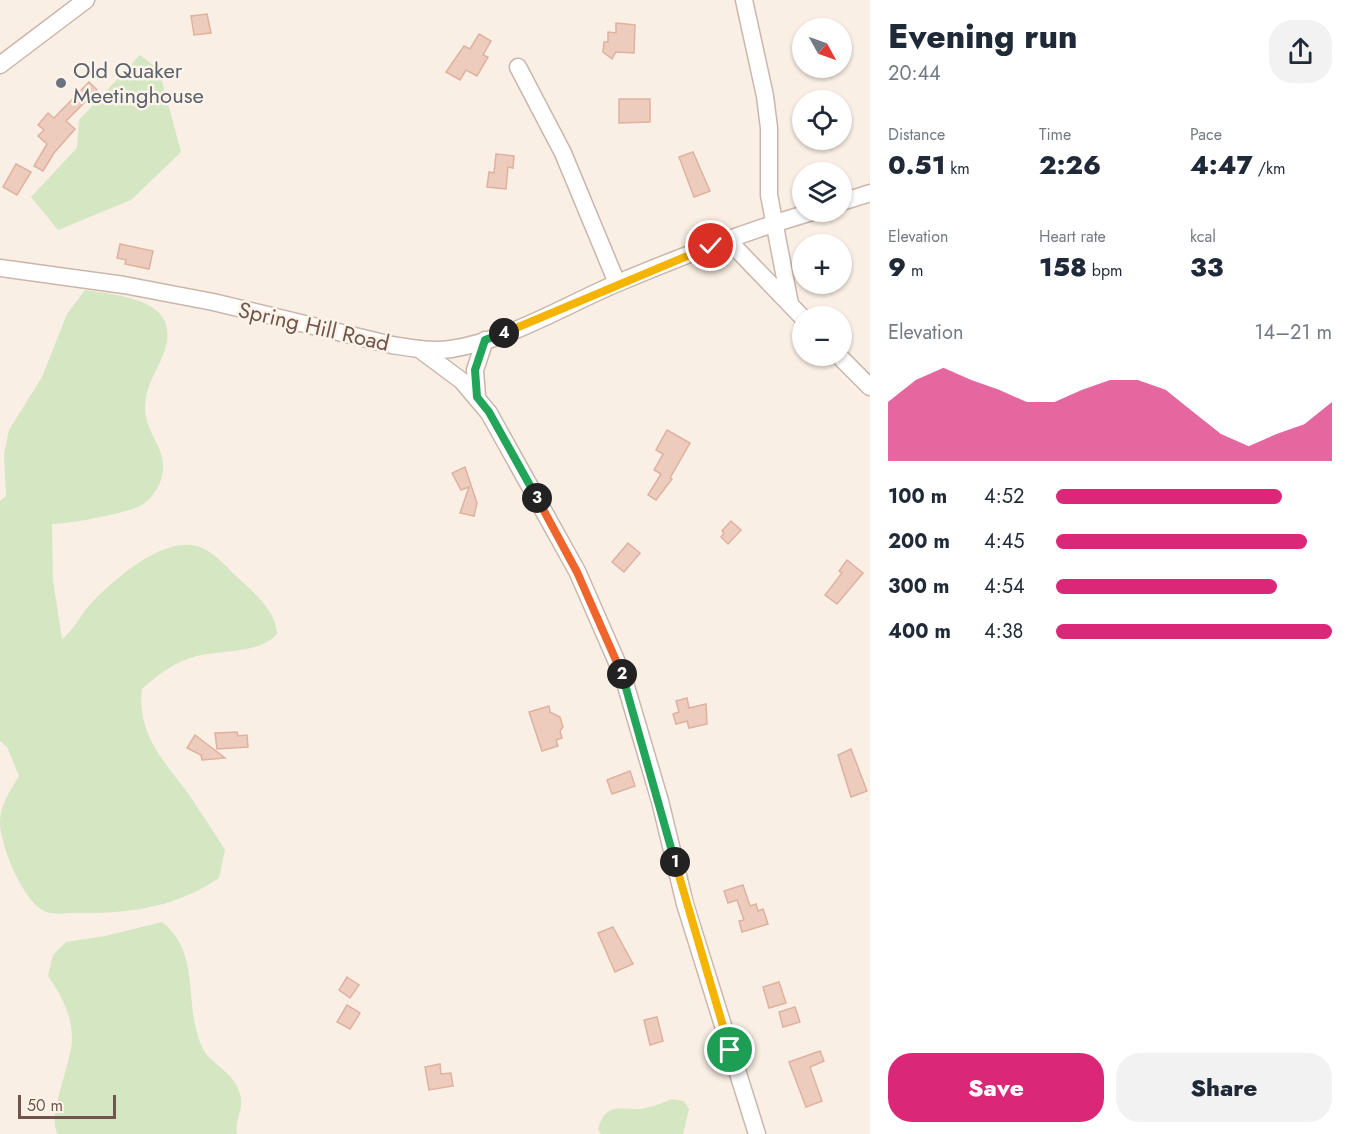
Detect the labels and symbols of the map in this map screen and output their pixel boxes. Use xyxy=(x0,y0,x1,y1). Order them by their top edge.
north arrow xyxy=(792,18,852,78)
place label: Old Quaker Meetinghouse xyxy=(73,54,204,111)
marker: Old Quaker Meetinghouse xyxy=(54,76,68,90)
pin xyxy=(685,220,736,271)
street label: Spring Hill Road xyxy=(235,293,393,359)
pin: 4 xyxy=(489,318,519,348)
pin: 3 xyxy=(522,483,552,513)
pin: 2 xyxy=(607,659,637,689)
pin: 1 xyxy=(660,847,690,877)
pin xyxy=(704,1024,755,1075)
scale bar xyxy=(18,1092,116,1120)

